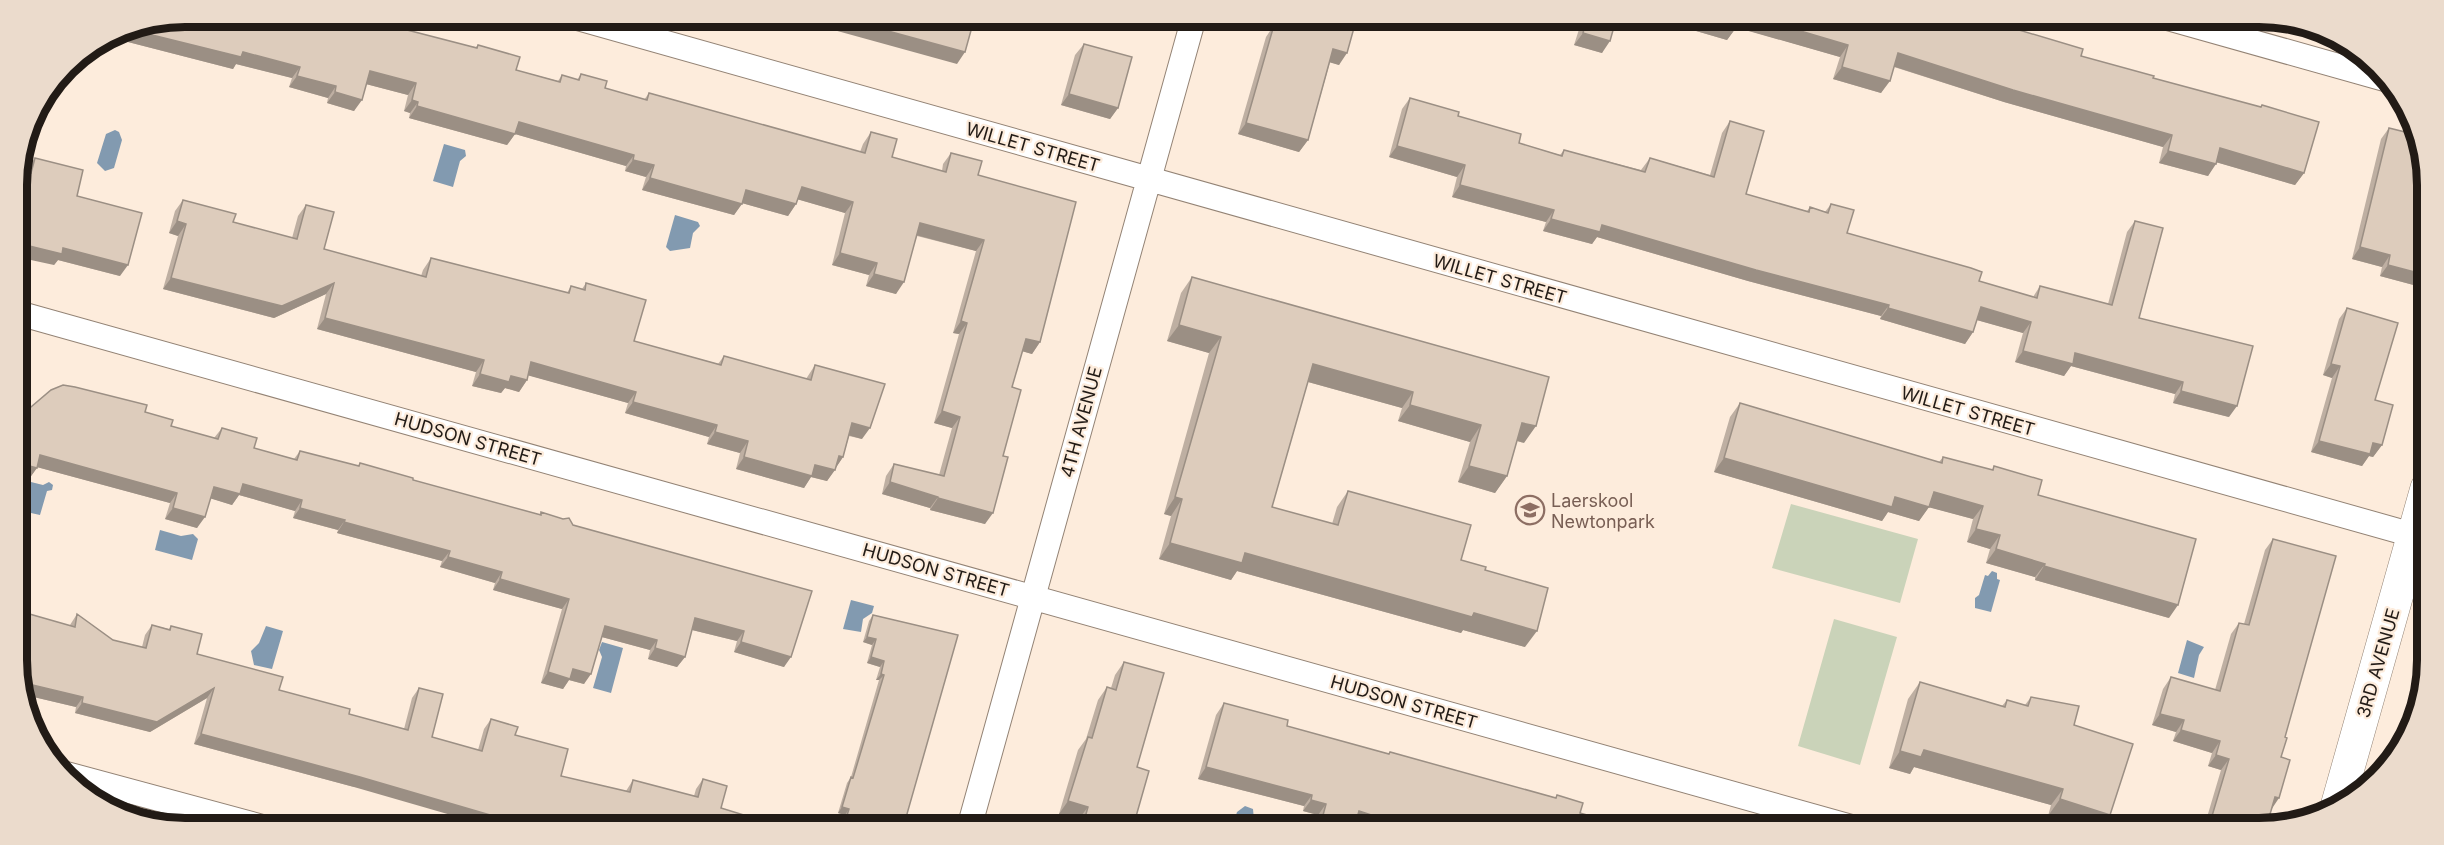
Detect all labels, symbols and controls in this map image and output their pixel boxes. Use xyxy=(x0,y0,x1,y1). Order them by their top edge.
street label: WILLET STREET xyxy=(964,118,1102,176)
street label: WILLET STREET xyxy=(1431,250,1569,308)
street label: 4TH AVENUE xyxy=(1056,364,1106,480)
street label: WILLET STREET xyxy=(1899,382,2037,440)
street label: HUDSON STREET xyxy=(392,408,544,470)
place label: Laerskool Newtonpark xyxy=(1551,490,1655,532)
school or university icon: Laerskool Newtonpark xyxy=(1514,494,1546,526)
street label: HUDSON STREET xyxy=(860,539,1012,601)
street label: 3RD AVENUE xyxy=(2352,606,2404,720)
street label: HUDSON STREET xyxy=(1328,671,1480,733)

